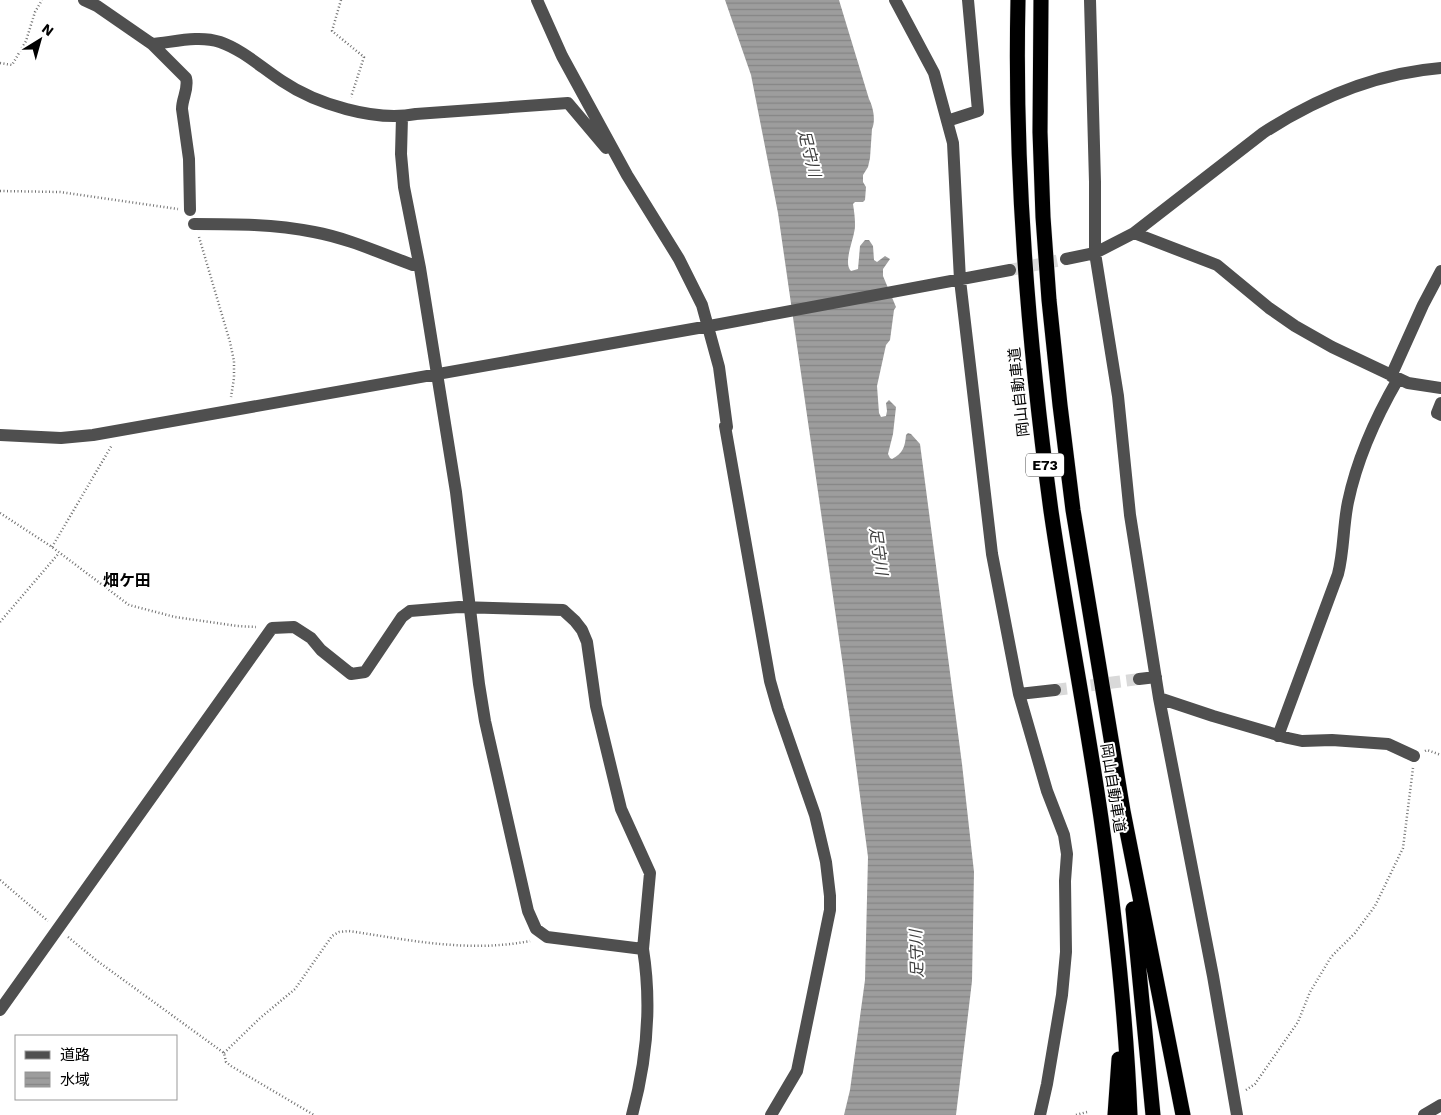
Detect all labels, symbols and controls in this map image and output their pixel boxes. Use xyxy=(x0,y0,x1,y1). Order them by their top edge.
north arrow xyxy=(15,15,65,65)
text: N xyxy=(39,20,57,39)
water label: 足守川 xyxy=(794,128,825,181)
street label: 岡山自動車道 xyxy=(1005,346,1033,438)
road number: E73 xyxy=(1026,454,1064,476)
water label: 足守川 xyxy=(866,526,892,578)
district label: 畑ケ田 xyxy=(103,571,151,590)
street label: 岡山自動車道 xyxy=(1097,742,1129,834)
water label: 足守川 xyxy=(906,928,927,978)
legend xyxy=(15,1035,178,1100)
text: 道路 xyxy=(60,1046,90,1064)
text: 水域 xyxy=(60,1071,90,1089)

